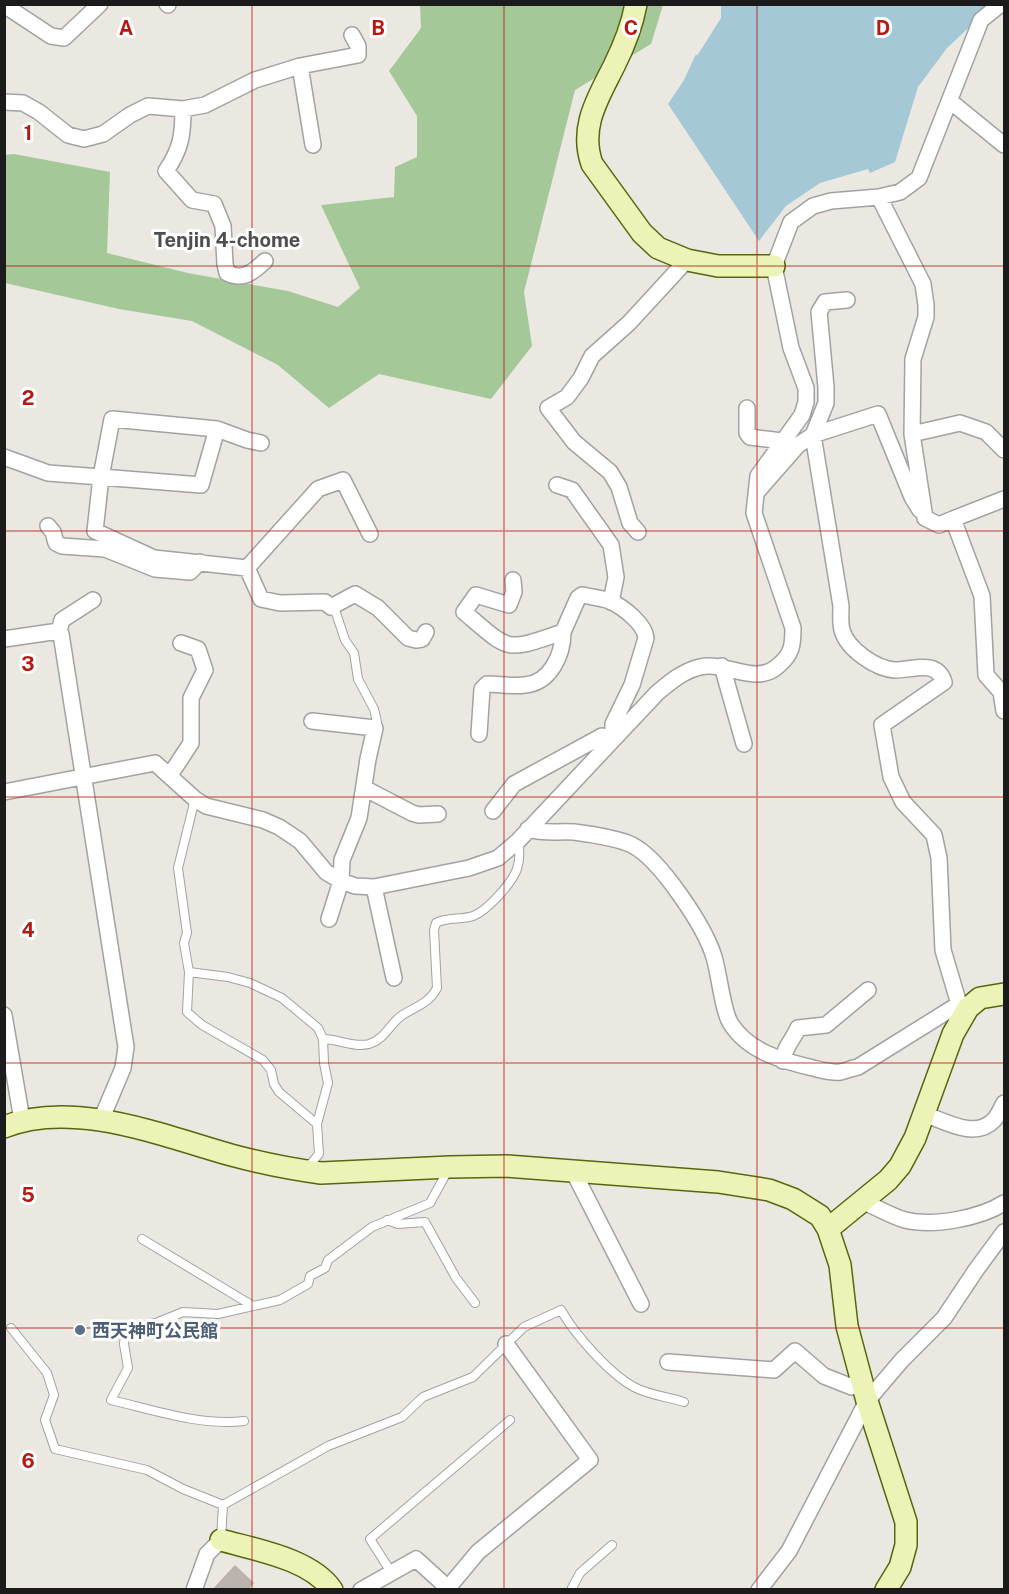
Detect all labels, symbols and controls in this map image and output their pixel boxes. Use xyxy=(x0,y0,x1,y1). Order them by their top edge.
text: A xyxy=(119,16,133,40)
text: B xyxy=(371,16,385,40)
text: C xyxy=(624,16,638,40)
text: D xyxy=(876,16,890,40)
text: 1 xyxy=(24,121,32,145)
district label: Tenjin 4-chome xyxy=(154,228,300,252)
text: 2 xyxy=(22,386,34,410)
text: 3 xyxy=(21,652,35,676)
text: 4 xyxy=(21,918,35,942)
text: 5 xyxy=(21,1183,35,1207)
place label: 西天神町公民館 xyxy=(92,1320,218,1341)
marker: 西天神町公民館 xyxy=(73,1323,87,1337)
text: 6 xyxy=(21,1449,35,1473)

